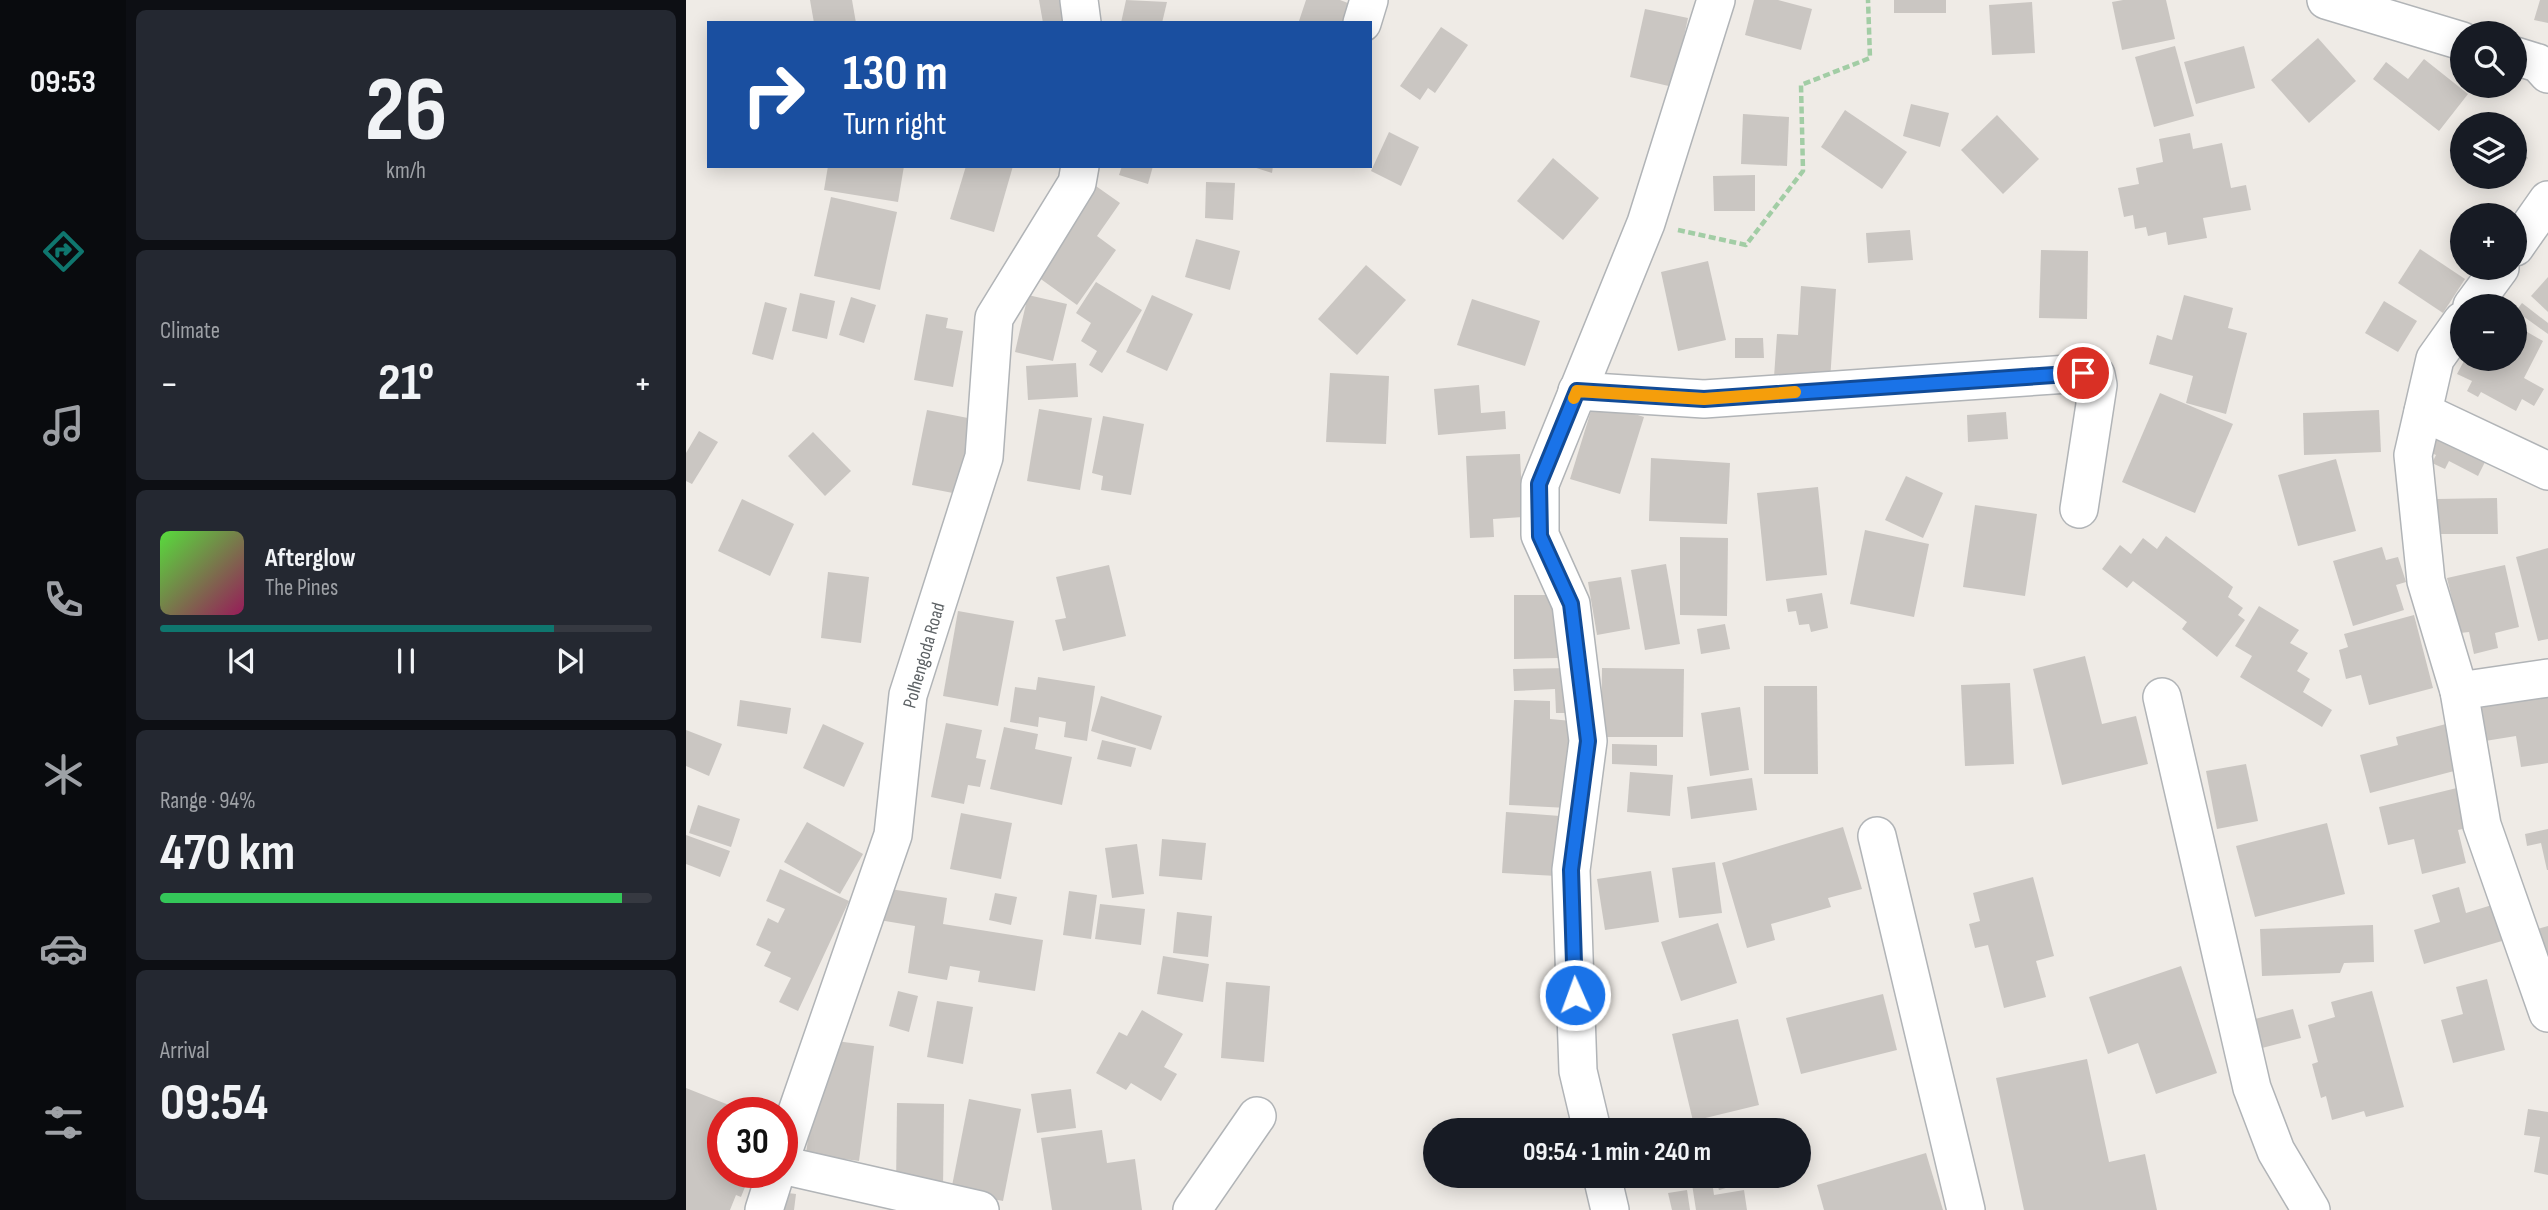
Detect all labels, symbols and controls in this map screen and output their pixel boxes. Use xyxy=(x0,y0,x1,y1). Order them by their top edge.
map controls xyxy=(2450,21,2527,371)
button: search xyxy=(2450,21,2527,98)
text: 130 m xyxy=(843,45,948,104)
icon: right xyxy=(728,49,819,140)
text: 26 xyxy=(365,57,447,166)
text: 09:53 xyxy=(30,63,96,102)
text: Turn right xyxy=(843,105,947,144)
button: layers xyxy=(2450,112,2527,189)
text: km/h xyxy=(386,157,426,185)
button: + xyxy=(2450,203,2527,280)
icon: directions xyxy=(39,227,88,276)
button: − xyxy=(2450,294,2527,371)
text: Climate xyxy=(160,317,220,345)
pin xyxy=(2053,343,2113,403)
text: 21° xyxy=(378,352,434,415)
icon: arrive xyxy=(2064,354,2102,392)
text: − xyxy=(160,362,179,407)
text: + xyxy=(633,362,652,407)
icon: music xyxy=(39,401,88,450)
text: Afterglow xyxy=(265,543,356,574)
text: The Pines xyxy=(265,574,338,602)
icon: phone xyxy=(39,575,88,624)
street label: Polhengoda Road xyxy=(898,600,950,711)
icon: previous xyxy=(223,642,261,680)
icon: pause xyxy=(387,642,425,680)
icon: next xyxy=(551,642,589,680)
icon: climate xyxy=(39,750,88,799)
text: Range · 94% xyxy=(160,787,256,815)
text: 470 km xyxy=(160,822,295,885)
icon: car xyxy=(39,924,88,973)
position arrow xyxy=(1538,958,1612,1032)
text: Arrival xyxy=(160,1037,209,1065)
text: 09:54 xyxy=(160,1072,268,1135)
speed limit sign: 30 xyxy=(707,1097,798,1188)
icon: filters xyxy=(39,1098,88,1147)
text: 09:54 · 1 min · 240 m xyxy=(1523,1137,1711,1168)

